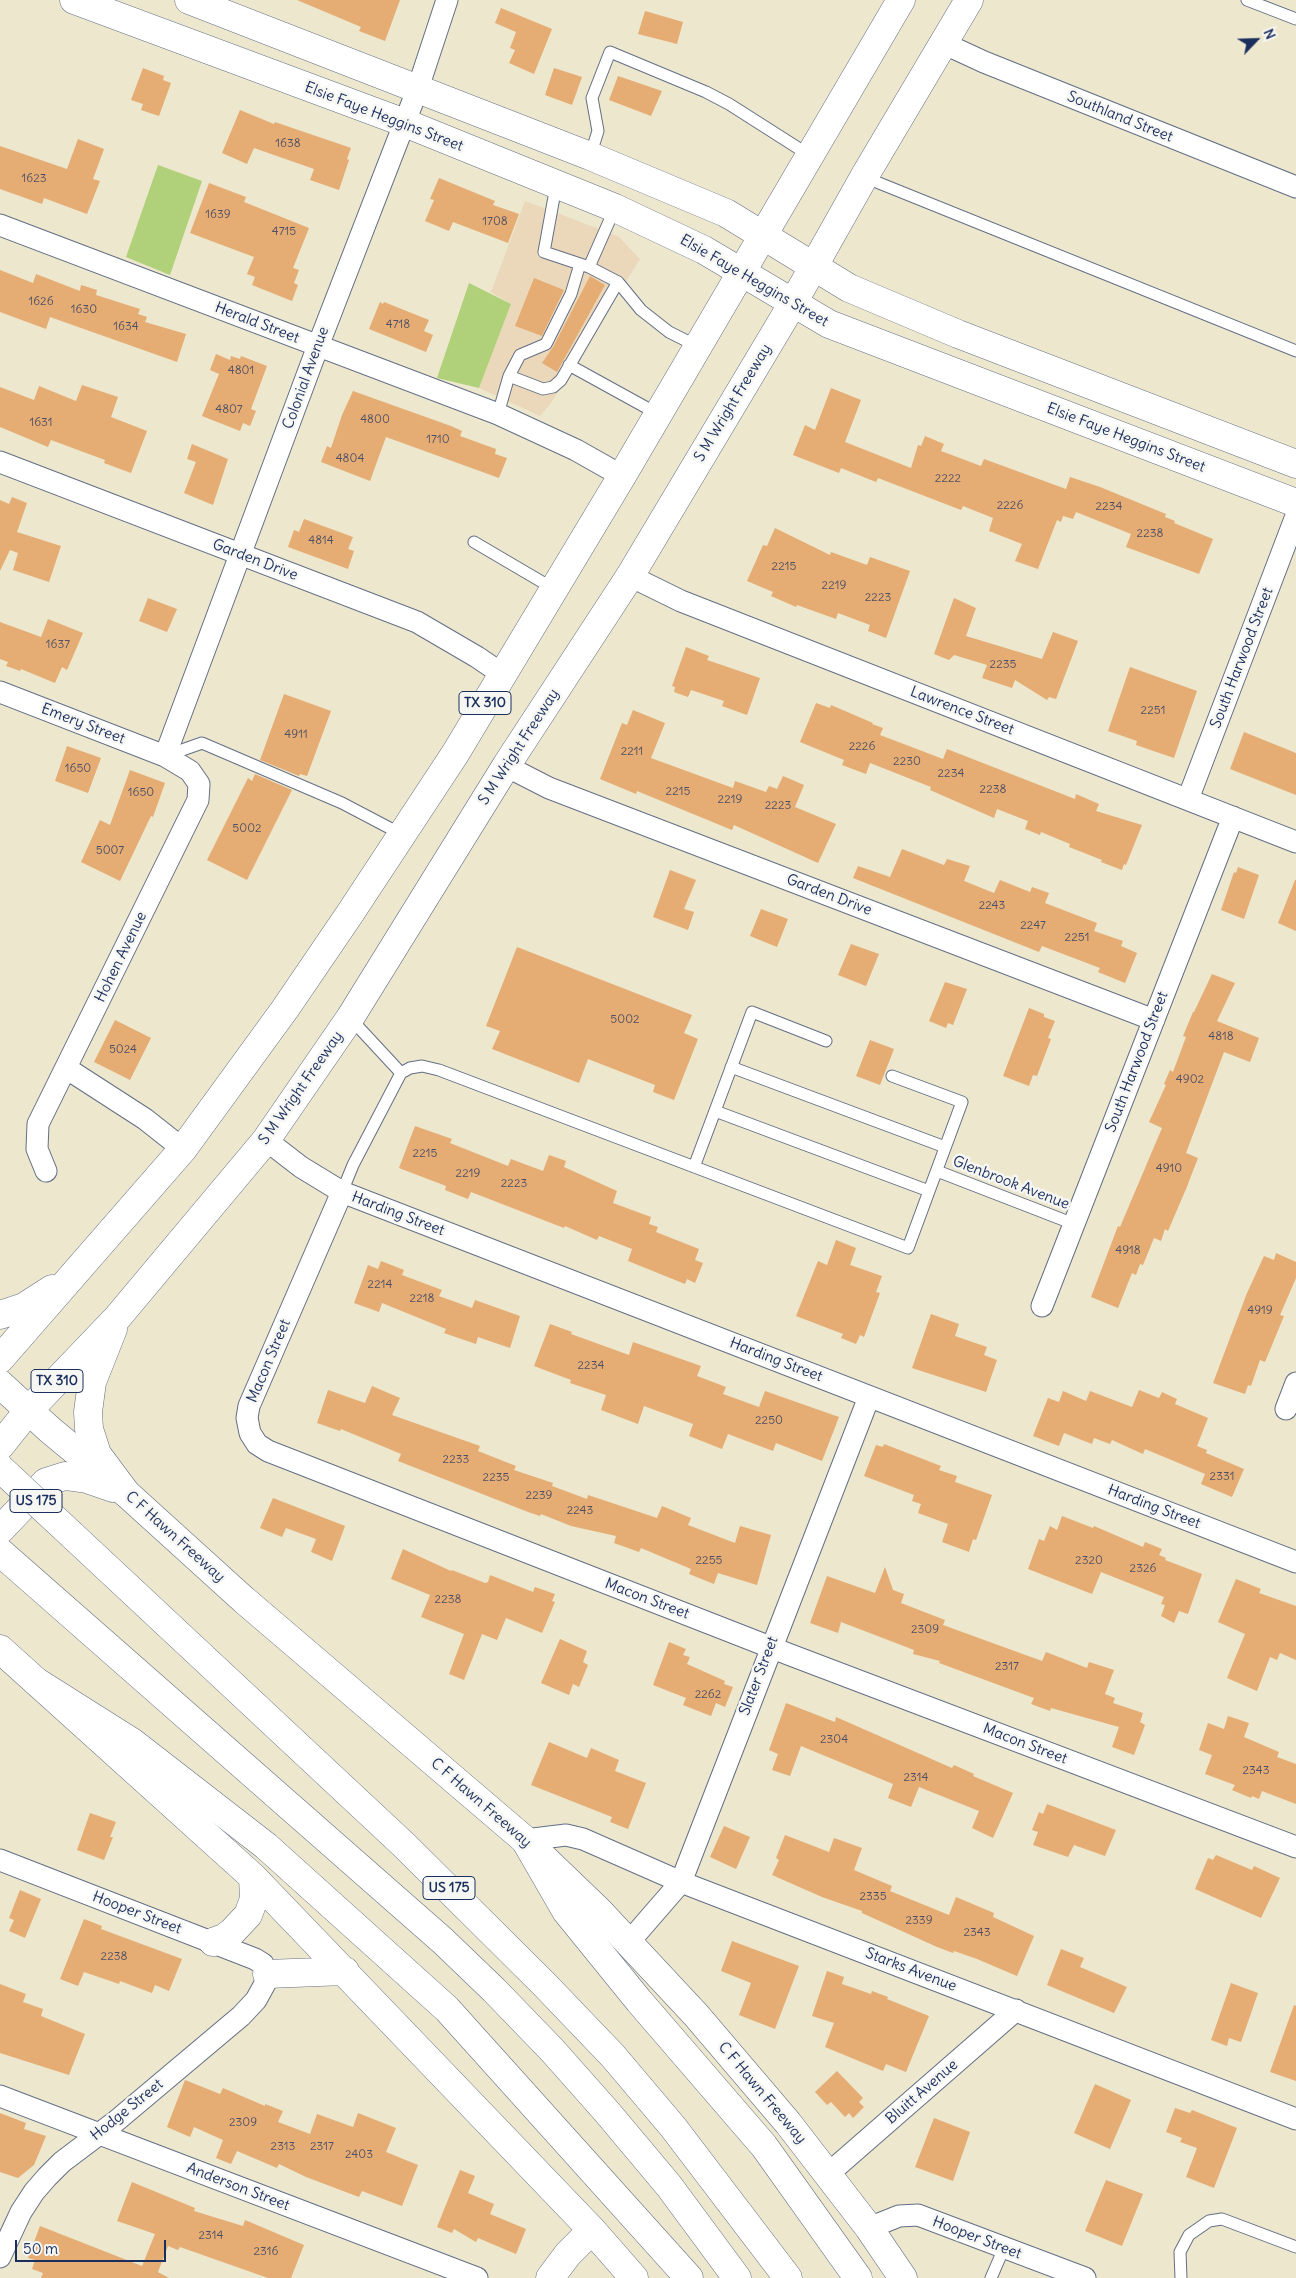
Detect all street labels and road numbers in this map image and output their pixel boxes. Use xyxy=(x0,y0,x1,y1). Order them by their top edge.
street label: Elsie Faye Heggins Street xyxy=(302,78,466,156)
street label: Southland Street xyxy=(1065,88,1175,146)
street label: Elsie Faye Heggins Street xyxy=(677,231,831,331)
street label: Herald Street xyxy=(212,299,302,347)
street label: Colonial Avenue xyxy=(279,324,333,432)
street label: S M Wright Freeway xyxy=(691,341,775,465)
street label: Elsie Faye Heggins Street xyxy=(1044,399,1208,477)
street label: Garden Drive xyxy=(210,535,300,585)
street label: South Harwood Street xyxy=(1207,585,1277,731)
street label: Lawrence Street xyxy=(907,683,1017,739)
street label: S M Wright Freeway xyxy=(475,686,563,808)
road number: TX 310 xyxy=(459,691,511,714)
street label: Emery Street xyxy=(39,700,127,748)
street label: Garden Drive xyxy=(784,870,874,920)
street label: Hohen Avenue xyxy=(91,909,151,1005)
street label: South Harwood Street xyxy=(1102,989,1172,1135)
street label: S M Wright Freeway xyxy=(255,1028,347,1148)
street label: Glenbrook Avenue xyxy=(950,1152,1072,1214)
street label: Harding Street xyxy=(349,1188,447,1240)
street label: Macon Street xyxy=(243,1317,295,1405)
street label: Harding Street xyxy=(727,1334,825,1386)
road number: TX 310 xyxy=(31,1370,83,1392)
street label: Harding Street xyxy=(1105,1481,1203,1533)
street label: C F Hawn Freeway xyxy=(122,1488,228,1586)
road number: US 175 xyxy=(10,1490,62,1512)
street label: Macon Street xyxy=(602,1575,692,1623)
street label: Slater Street xyxy=(736,1634,782,1718)
street label: Macon Street xyxy=(980,1720,1070,1768)
street label: C F Hawn Freeway xyxy=(427,1754,535,1852)
road number: US 175 xyxy=(423,1876,475,1900)
street label: Hooper Street xyxy=(90,1888,184,1938)
street label: Starks Avenue xyxy=(863,1944,959,1996)
street label: C F Hawn Freeway xyxy=(714,2038,810,2148)
street label: Bluitt Avenue xyxy=(882,2056,962,2128)
street label: Hodge Street xyxy=(87,2075,167,2145)
street label: Anderson Street xyxy=(184,2159,292,2215)
street label: Hooper Street xyxy=(930,2213,1024,2263)

